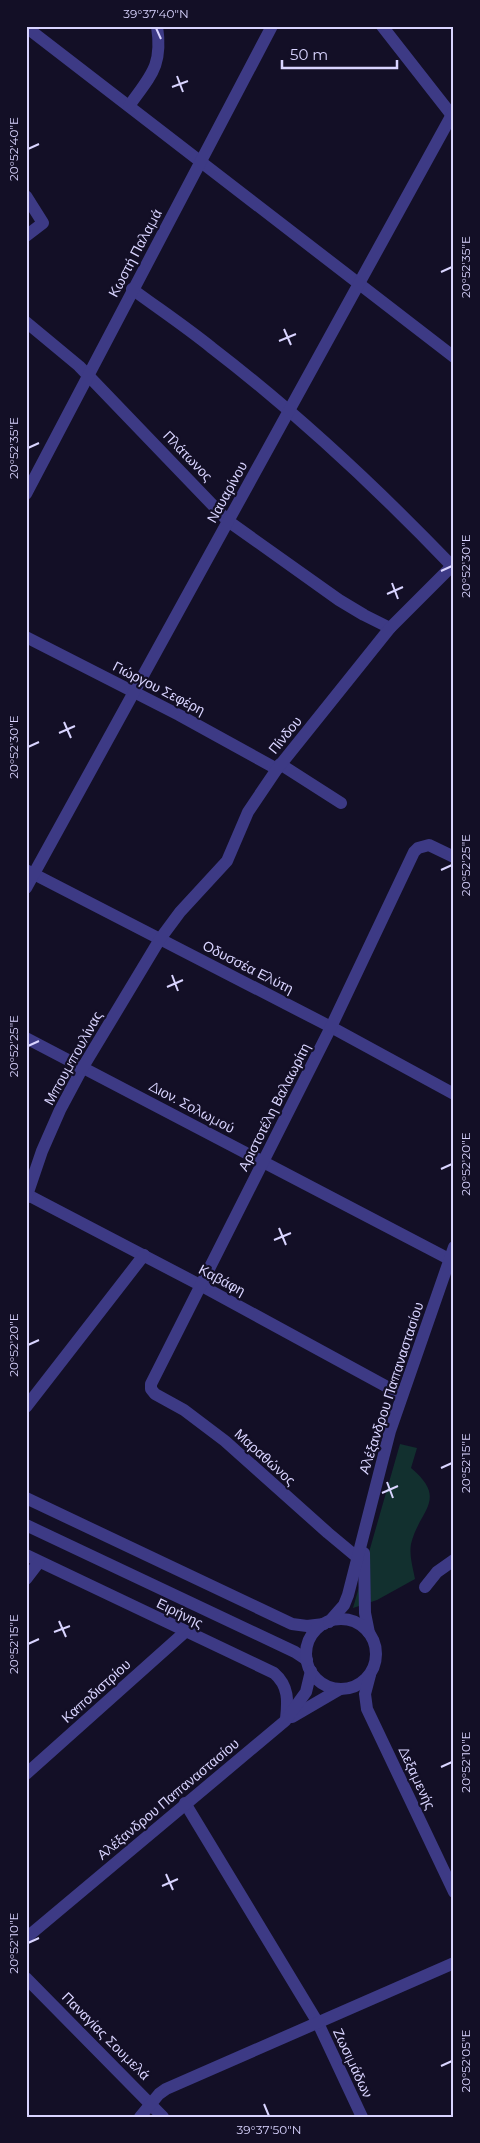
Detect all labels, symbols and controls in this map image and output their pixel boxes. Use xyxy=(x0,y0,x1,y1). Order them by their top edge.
text: 39°37'40"N xyxy=(123,6,189,21)
scale bar xyxy=(282,38,398,70)
text: 50 m xyxy=(290,45,328,64)
text: 20°52'40"E xyxy=(6,117,21,181)
street label: Κωστή Παλαμά xyxy=(104,206,166,300)
text: 20°52'35"E xyxy=(458,236,473,298)
text: 20°52'35"E xyxy=(6,417,21,479)
street label: Πλάτωνος xyxy=(159,427,217,485)
street label: Ναυαρίνου xyxy=(203,458,251,526)
text: 20°52'30"E xyxy=(458,534,473,598)
street label: Γιώργου Σεφέρη xyxy=(110,657,208,719)
street label: Πίνδου xyxy=(264,712,306,758)
text: 20°52'30"E xyxy=(6,715,21,779)
text: 20°52'25"E xyxy=(458,834,473,896)
street label: Οδυσσέα Ελύτη xyxy=(200,936,296,998)
street label: Μπουμπουλίνας xyxy=(40,1008,106,1108)
text: 20°52'25"E xyxy=(6,1015,21,1077)
street label: Αριστοτέλη Βαλαωρίτη xyxy=(234,1040,314,1174)
street label: Διον. Σολωμού xyxy=(146,1077,238,1137)
text: 20°52'20"E xyxy=(458,1132,473,1196)
street label: Καβάφη xyxy=(196,1260,248,1300)
street label: Αλέξανδρου Παπαναστασίου xyxy=(355,1300,427,1476)
text: 20°52'20"E xyxy=(6,1313,21,1377)
street label: Μαραθώνος xyxy=(231,1425,299,1489)
text: 20°52'15"E xyxy=(458,1433,473,1493)
street label: Ειρήνης xyxy=(154,1594,207,1632)
text: 20°52'15"E xyxy=(6,1614,21,1674)
street label: Καποδιστρίου xyxy=(58,1655,134,1727)
text: 20°52'10"E xyxy=(458,1731,473,1793)
street label: Αλέξανδρου Παπαναστασίου xyxy=(93,1734,243,1864)
street label: Δεξαμενής xyxy=(395,1744,440,1813)
text: 20°52'10"E xyxy=(6,1912,21,1974)
street label: Παναγίας Σουμελά xyxy=(58,1988,154,2084)
street label: Ζωσιμάδων xyxy=(329,2025,377,2101)
text: 20°52'05"E xyxy=(458,2029,473,2093)
text: 39°37'50"N xyxy=(237,2122,301,2137)

